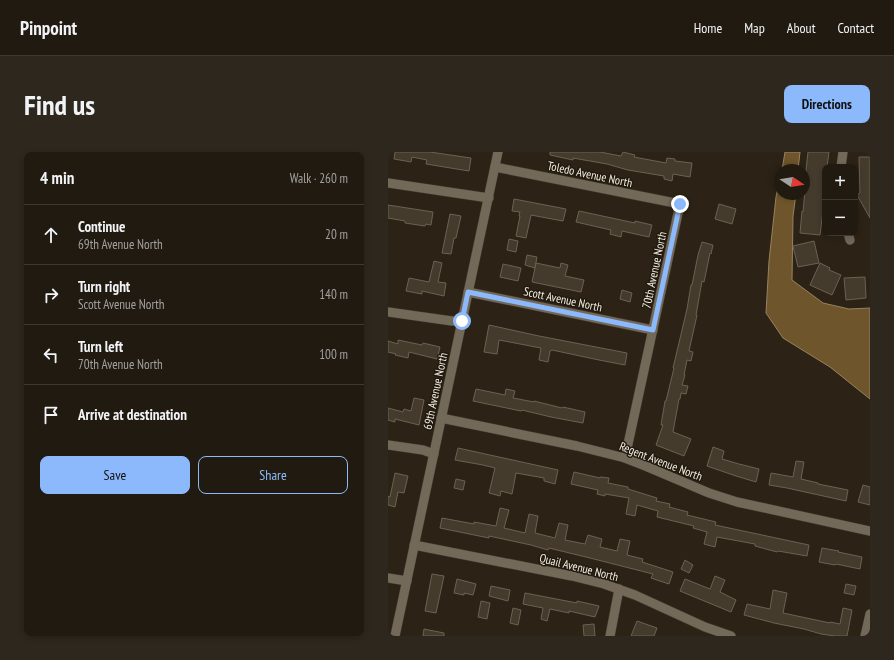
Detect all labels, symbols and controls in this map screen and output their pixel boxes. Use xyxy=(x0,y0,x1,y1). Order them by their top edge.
text: Pinpoint xyxy=(20,16,77,40)
text: Home xyxy=(694,19,722,37)
text: Map xyxy=(744,19,765,37)
text: About xyxy=(787,19,816,37)
text: Contact xyxy=(838,19,874,37)
button: Directions xyxy=(784,85,870,123)
text: Find us xyxy=(24,86,95,123)
street label: Toledo Avenue North xyxy=(546,158,634,190)
north arrow xyxy=(774,164,810,200)
map controls xyxy=(822,164,858,236)
button: + xyxy=(822,164,858,200)
text: 4 min xyxy=(40,167,74,189)
text: Walk · 260 m xyxy=(290,170,348,187)
route end xyxy=(671,195,689,213)
button: − xyxy=(822,200,858,236)
text: Continue xyxy=(78,217,125,236)
icon: ahead xyxy=(40,224,62,246)
text: 20 m xyxy=(325,226,348,243)
street label: 70th Avenue North xyxy=(639,230,669,310)
text: 69th Avenue North xyxy=(78,236,163,253)
text: Turn right xyxy=(78,277,130,296)
street label: Scott Avenue North xyxy=(522,283,604,315)
icon: right xyxy=(40,284,62,306)
text: 140 m xyxy=(319,286,348,303)
text: Scott Avenue North xyxy=(78,296,165,313)
route start xyxy=(453,312,471,330)
text: Turn left xyxy=(78,337,123,356)
icon: left xyxy=(40,344,62,366)
text: 100 m xyxy=(319,346,348,363)
street label: 69th Avenue North xyxy=(420,351,450,431)
text: 70th Avenue North xyxy=(78,356,163,373)
icon: arrive xyxy=(40,404,62,426)
text: Arrive at destination xyxy=(78,405,187,424)
street label: Regent Avenue North xyxy=(617,438,705,484)
button: Save xyxy=(40,456,190,494)
button: Share xyxy=(198,456,348,494)
street label: Quail Avenue North xyxy=(538,550,620,584)

